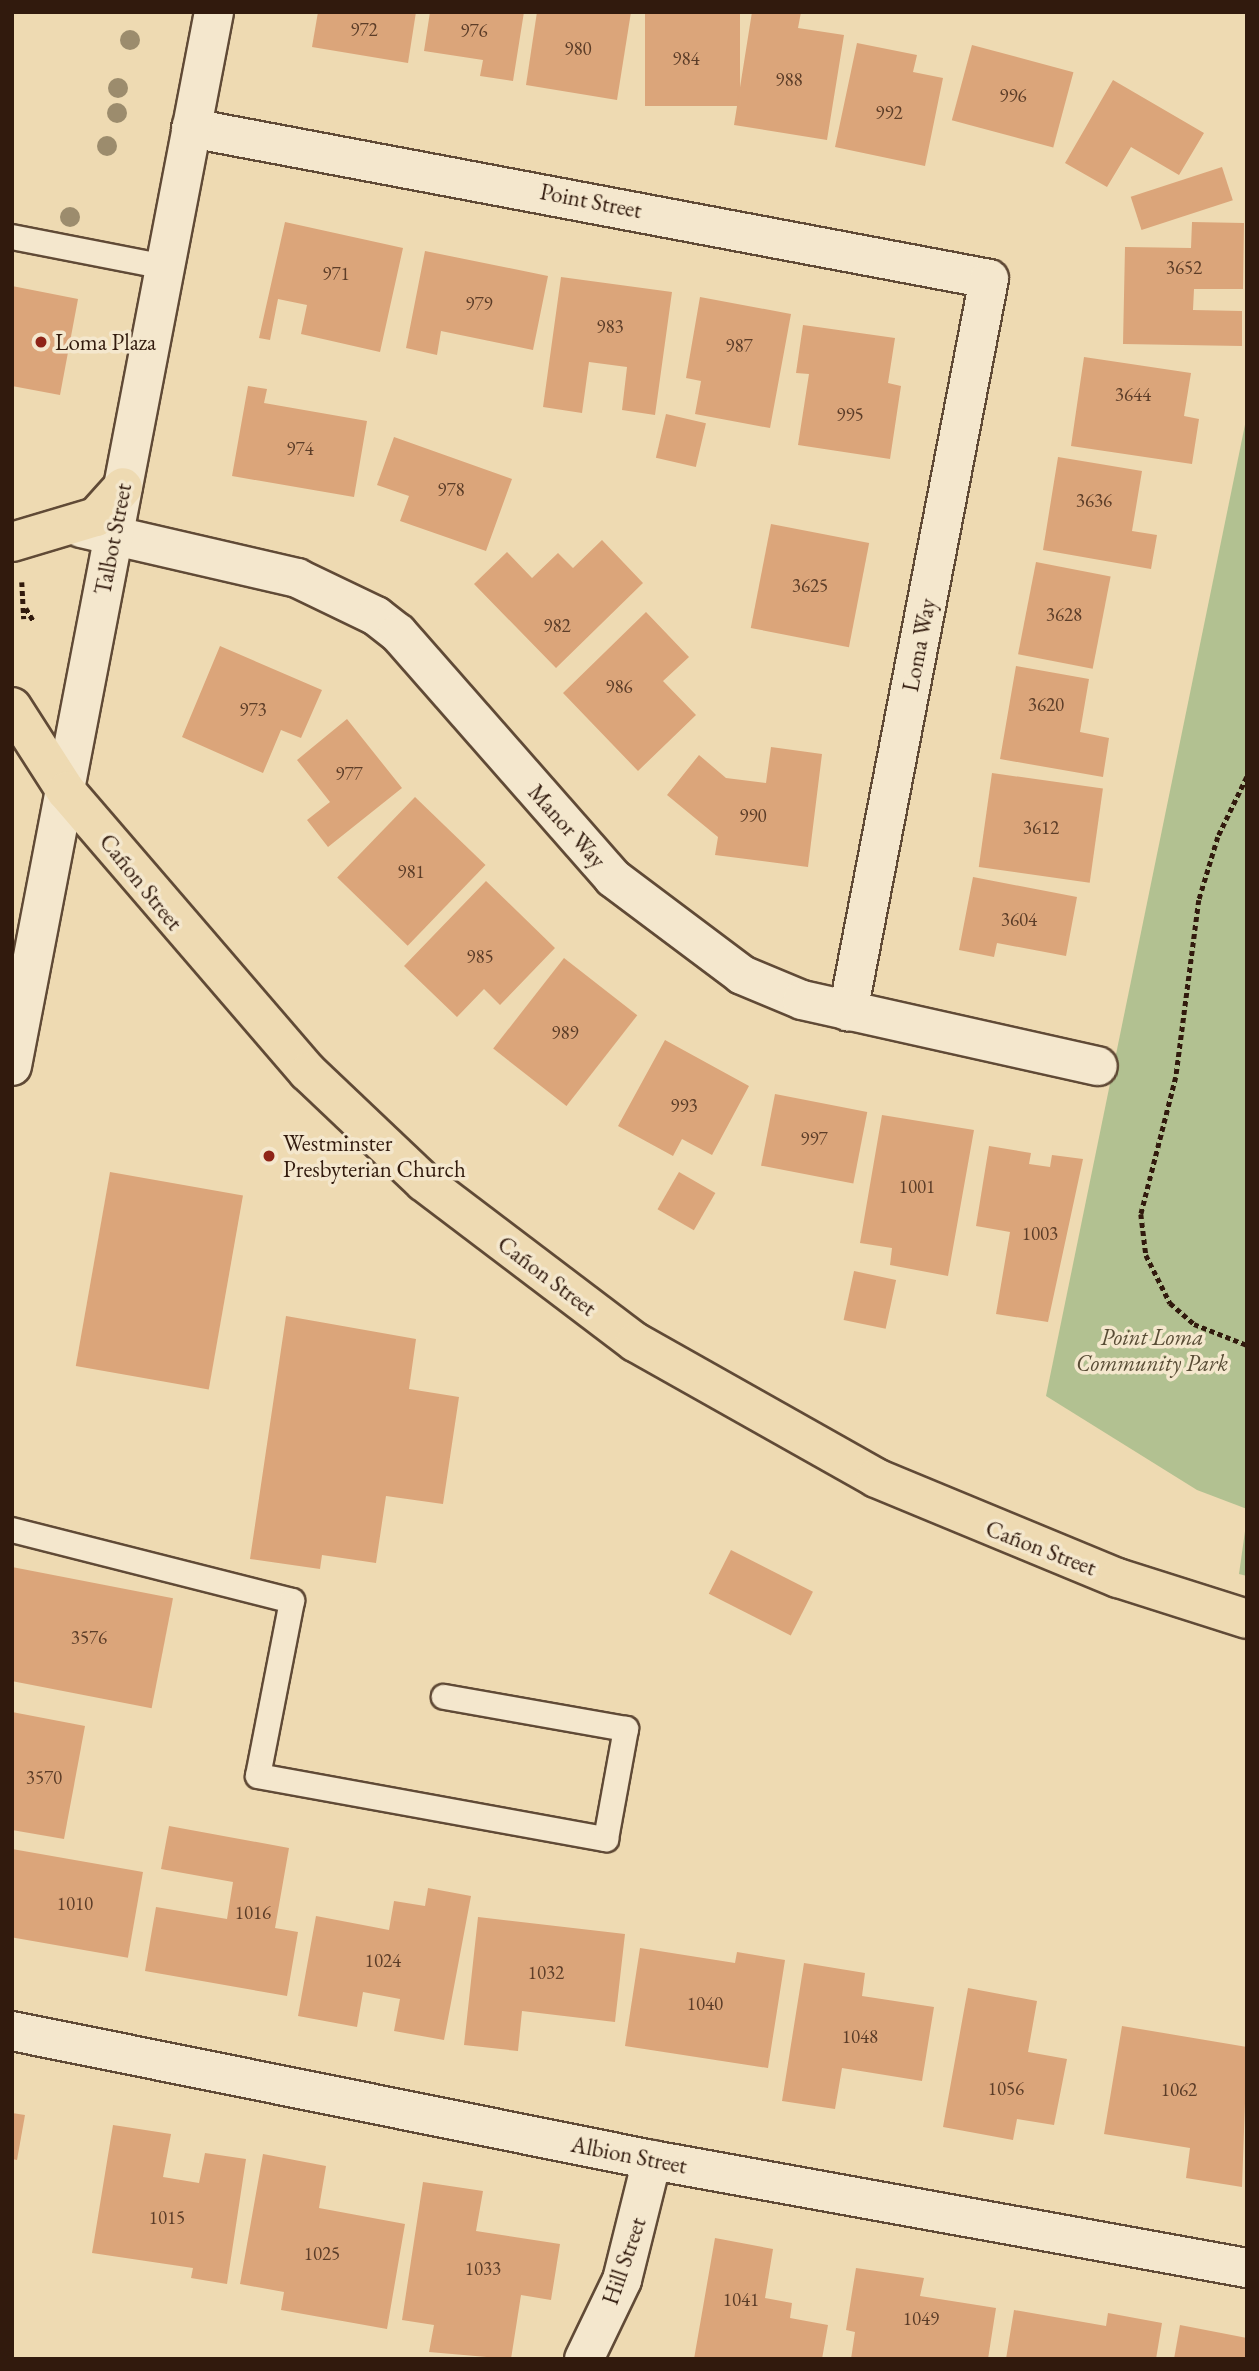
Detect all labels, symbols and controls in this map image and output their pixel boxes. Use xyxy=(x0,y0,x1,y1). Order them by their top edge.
house number: 972 xyxy=(350,19,378,41)
house number: 976 xyxy=(460,20,488,42)
house number: 980 xyxy=(564,38,592,60)
house number: 984 xyxy=(672,48,700,70)
house number: 988 xyxy=(775,69,803,91)
house number: 996 xyxy=(999,85,1027,107)
house number: 992 xyxy=(875,102,903,124)
street label: Point Street xyxy=(538,178,644,224)
house number: 3652 xyxy=(1166,257,1202,279)
house number: 971 xyxy=(322,263,350,285)
house number: 979 xyxy=(465,293,493,315)
house number: 983 xyxy=(596,316,624,338)
place label: Loma Plaza xyxy=(55,328,156,356)
marker: Loma Plaza xyxy=(33,334,49,350)
house number: 987 xyxy=(725,335,753,357)
house number: 3644 xyxy=(1115,384,1151,406)
house number: 995 xyxy=(836,404,864,426)
house number: 974 xyxy=(286,438,314,460)
house number: 978 xyxy=(437,479,465,501)
street label: Talbot Street xyxy=(89,481,137,597)
house number: 3636 xyxy=(1076,490,1112,512)
house number: 3625 xyxy=(792,575,828,597)
street label: Loma Way xyxy=(896,596,942,694)
house number: 3628 xyxy=(1046,604,1082,626)
house number: 982 xyxy=(543,615,571,637)
house number: 986 xyxy=(605,676,633,698)
house number: 3620 xyxy=(1028,694,1064,716)
house number: 973 xyxy=(239,699,267,721)
house number: 977 xyxy=(335,763,363,785)
street label: Manor Way xyxy=(522,778,612,874)
house number: 990 xyxy=(739,805,767,827)
house number: 3612 xyxy=(1023,817,1059,839)
street label: Cañon Street xyxy=(94,828,188,936)
house number: 981 xyxy=(397,861,425,883)
house number: 3604 xyxy=(1001,909,1037,931)
house number: 985 xyxy=(466,946,494,968)
house number: 989 xyxy=(551,1022,579,1044)
house number: 993 xyxy=(670,1095,698,1117)
house number: 997 xyxy=(800,1128,828,1150)
place label: Westminster Presbyterian Church xyxy=(283,1129,466,1183)
marker: Westminster Presbyterian Church xyxy=(261,1148,277,1164)
house number: 1001 xyxy=(899,1176,935,1198)
house number: 1003 xyxy=(1022,1223,1058,1245)
street label: Cañon Street xyxy=(492,1230,602,1322)
park label: Point Loma Community Park xyxy=(1076,1323,1228,1377)
street label: Cañon Street xyxy=(982,1514,1100,1582)
house number: 3576 xyxy=(71,1627,107,1649)
house number: 3570 xyxy=(26,1767,62,1789)
house number: 1010 xyxy=(57,1893,93,1915)
house number: 1016 xyxy=(235,1902,271,1924)
house number: 1024 xyxy=(365,1950,401,1972)
house number: 1032 xyxy=(528,1962,564,1984)
house number: 1040 xyxy=(687,1993,723,2015)
house number: 1048 xyxy=(842,2026,878,2048)
house number: 1056 xyxy=(988,2078,1024,2100)
house number: 1062 xyxy=(1161,2079,1197,2101)
street label: Albion Street xyxy=(569,2130,689,2180)
house number: 1015 xyxy=(149,2207,185,2229)
street label: Hill Street xyxy=(596,2214,652,2308)
house number: 1025 xyxy=(304,2243,340,2265)
house number: 1033 xyxy=(465,2258,501,2280)
house number: 1041 xyxy=(723,2289,759,2311)
house number: 1049 xyxy=(903,2308,939,2330)

